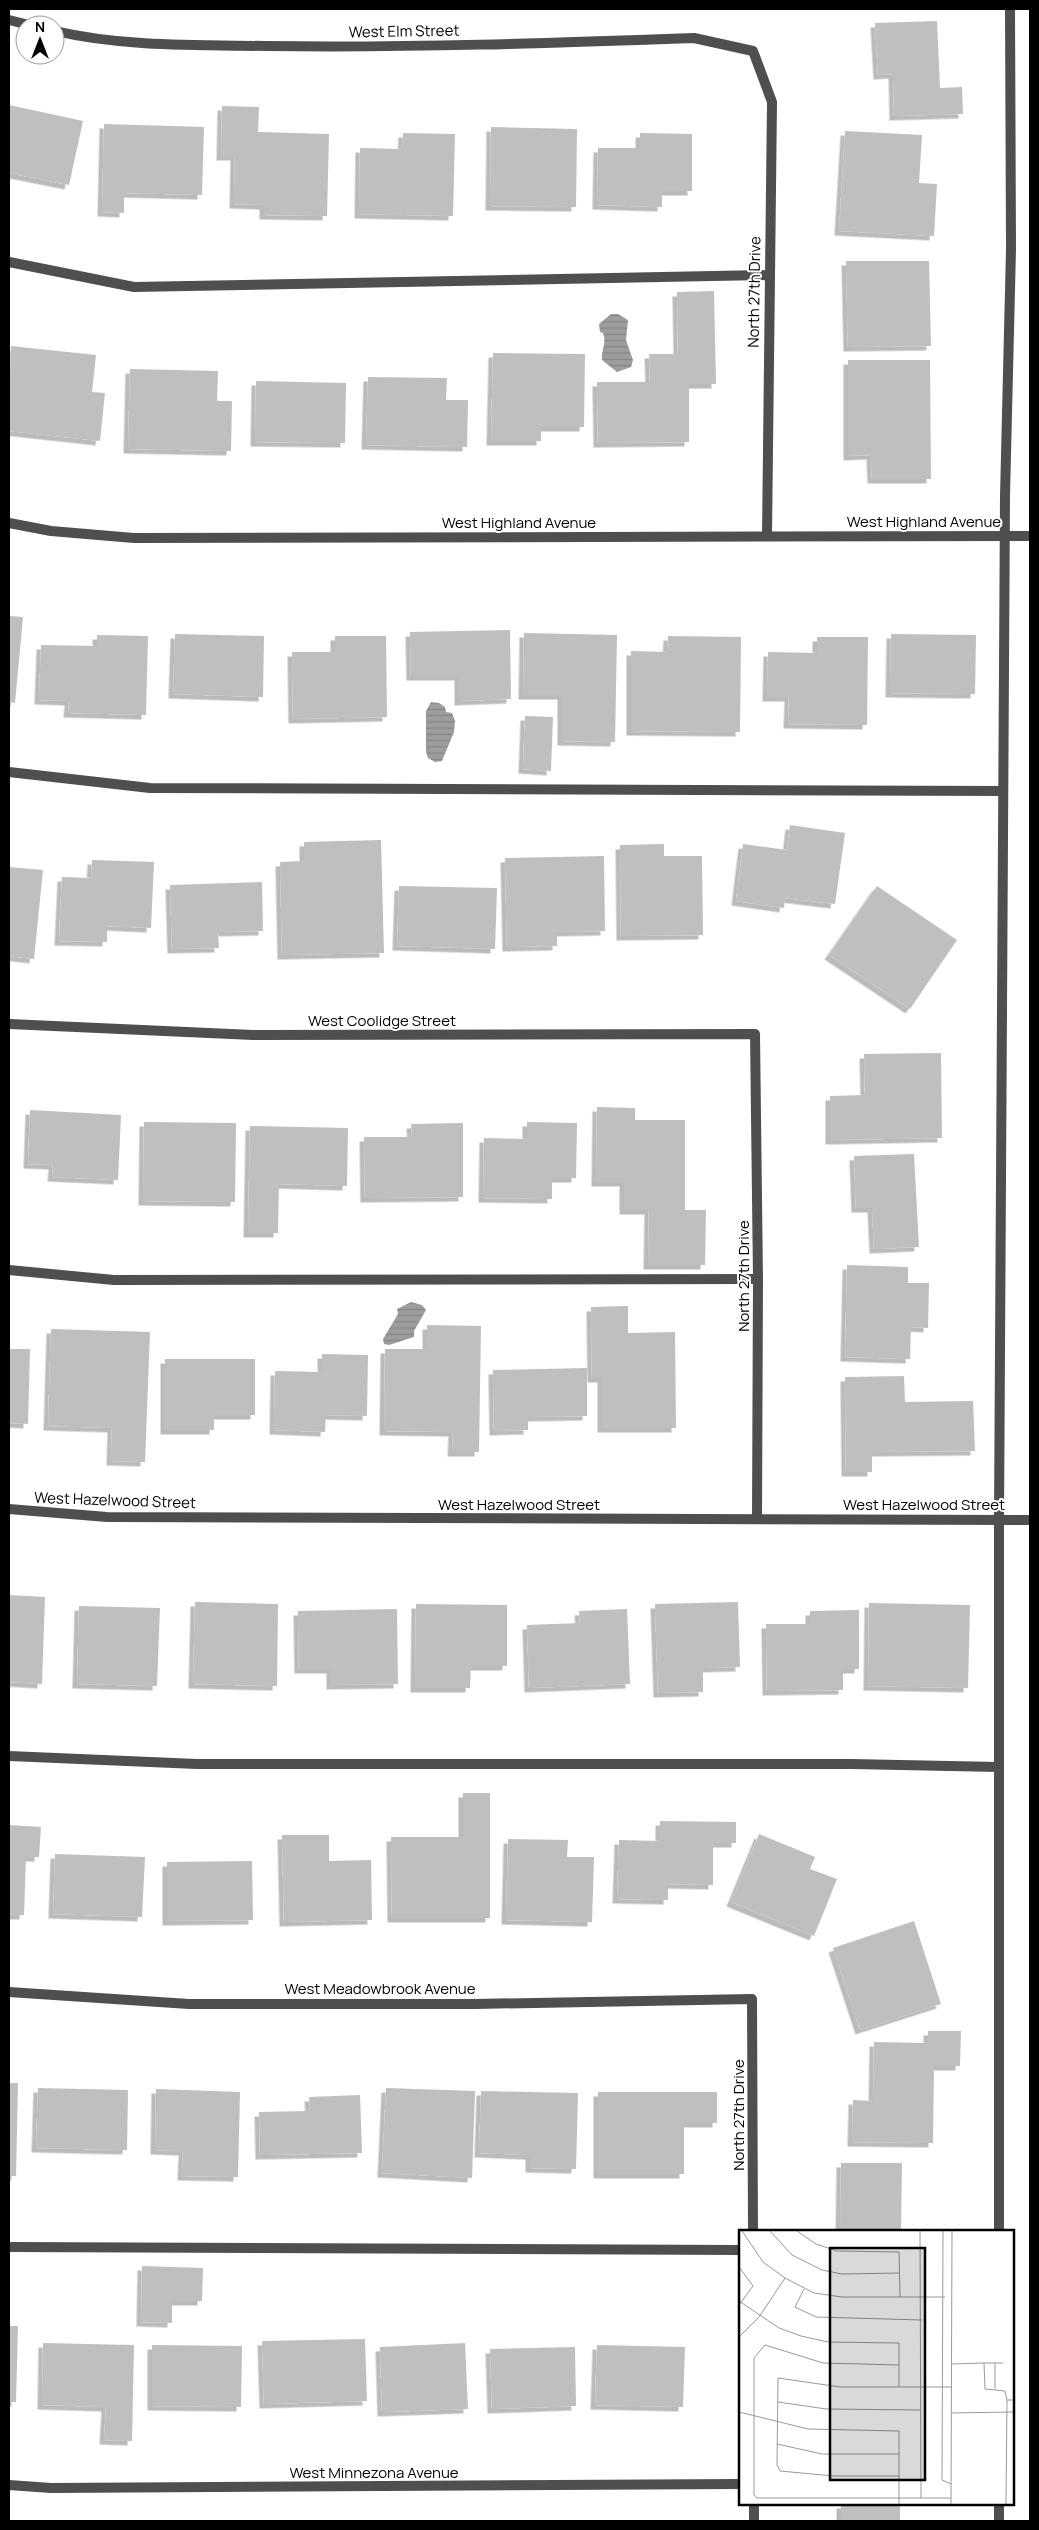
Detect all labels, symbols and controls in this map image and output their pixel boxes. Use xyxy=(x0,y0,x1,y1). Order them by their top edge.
north arrow xyxy=(15,15,65,65)
text: N xyxy=(35,17,45,36)
street label: West Elm Street xyxy=(349,20,459,42)
street label: North 27th Drive xyxy=(743,236,765,348)
street label: West Highland Avenue xyxy=(847,511,1001,532)
street label: West Highland Avenue xyxy=(442,512,596,533)
street label: West Coolidge Street xyxy=(308,1010,456,1031)
street label: North 27th Drive xyxy=(733,1220,754,1332)
street label: West Hazelwood Street xyxy=(34,1487,196,1513)
street label: West Hazelwood Street xyxy=(438,1494,600,1515)
street label: West Hazelwood Street xyxy=(843,1494,1005,1515)
street label: West Meadowbrook Avenue xyxy=(285,1978,476,1999)
street label: North 27th Drive xyxy=(728,2059,749,2171)
inset map xyxy=(739,2230,1014,2505)
street label: West Minnezona Avenue xyxy=(289,2462,459,2483)

